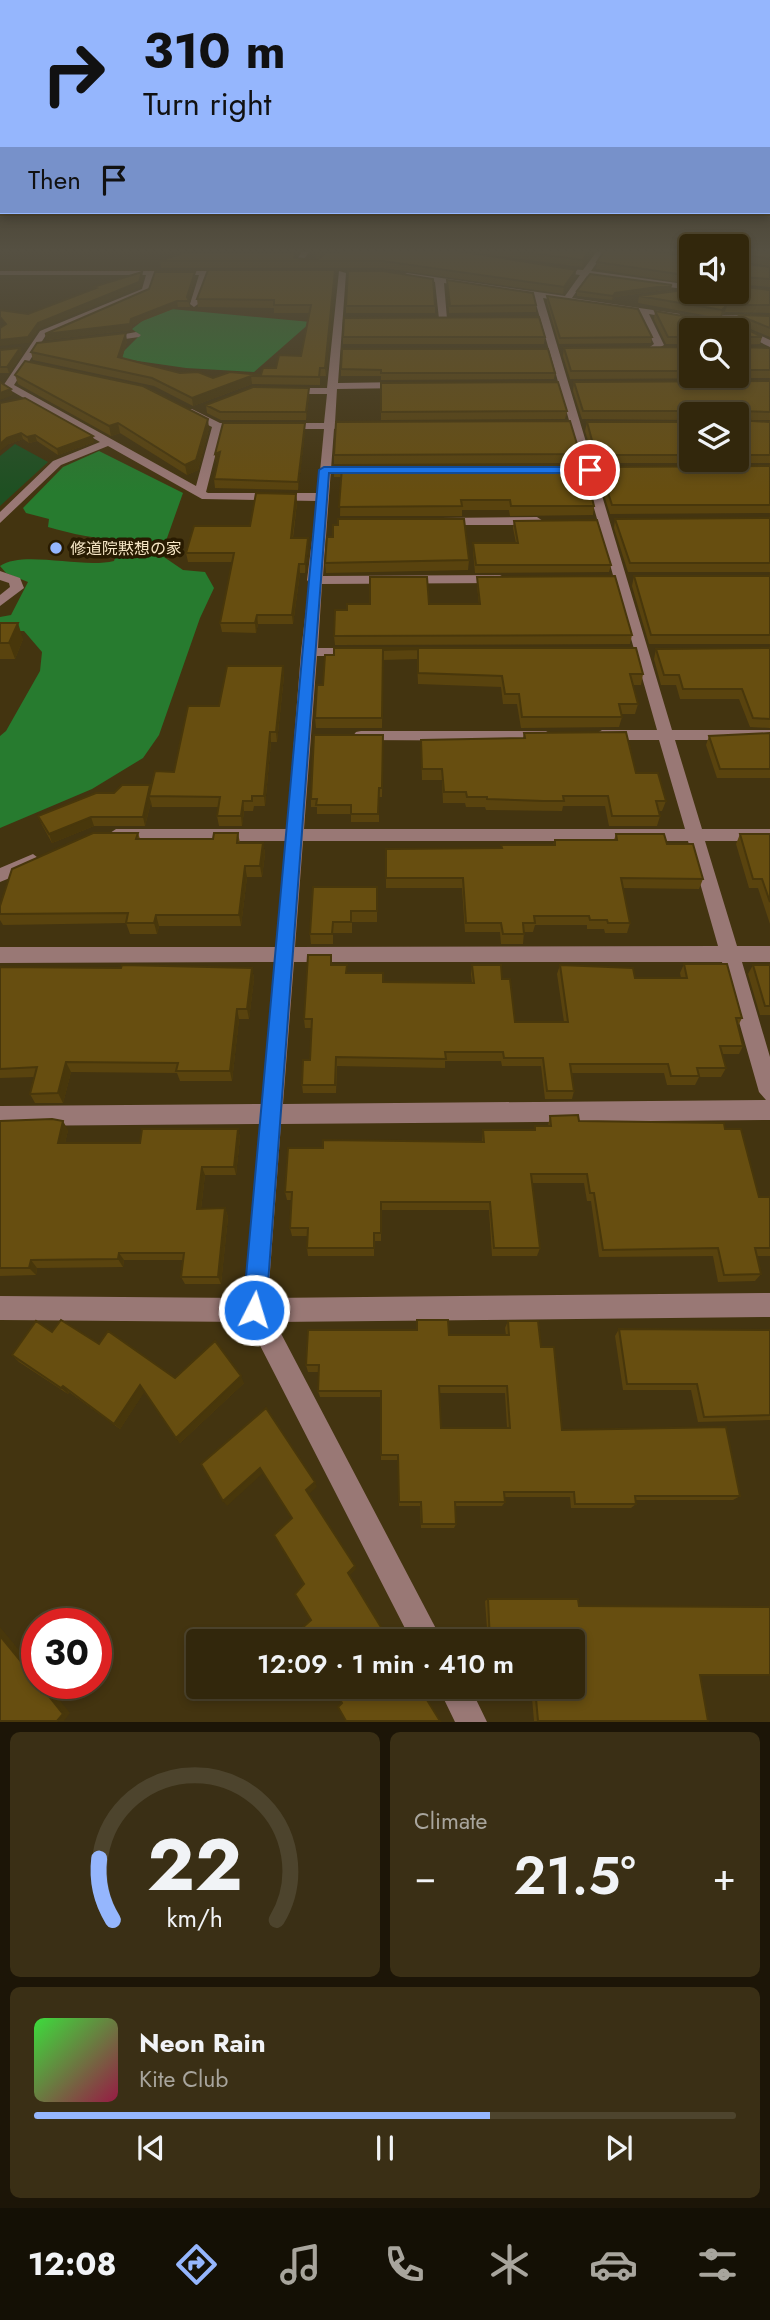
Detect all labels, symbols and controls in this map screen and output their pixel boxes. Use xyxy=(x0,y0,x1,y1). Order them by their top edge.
text: 310 m xyxy=(143,16,286,86)
icon: right xyxy=(28,28,119,119)
text: Turn right xyxy=(143,81,272,127)
text: Then xyxy=(28,161,81,199)
icon: arrive xyxy=(95,161,133,199)
map controls xyxy=(679,234,749,472)
button: sound xyxy=(679,234,749,304)
button: search xyxy=(679,318,749,388)
button: layers xyxy=(679,402,749,472)
pin xyxy=(560,440,620,500)
icon: arrive xyxy=(571,451,609,489)
place label: 修道院黙想の家 xyxy=(70,537,182,560)
marker: 修道院黙想の家 xyxy=(48,540,64,556)
position arrow xyxy=(217,1273,291,1347)
speed limit sign: 30 xyxy=(21,1608,112,1699)
text: 12:09 · 1 min · 410 m xyxy=(257,1645,514,1683)
text: Climate xyxy=(414,1804,487,1838)
text: 22 xyxy=(147,1813,243,1918)
text: 21.5° xyxy=(514,1838,636,1914)
text: − xyxy=(414,1849,436,1904)
text: + xyxy=(713,1849,736,1904)
text: km/h xyxy=(167,1900,223,1936)
text: Neon Rain xyxy=(139,2024,266,2062)
text: Kite Club xyxy=(139,2062,228,2096)
icon: previous xyxy=(132,2129,170,2167)
icon: pause xyxy=(366,2129,404,2167)
icon: next xyxy=(600,2129,638,2167)
icon: directions xyxy=(172,2240,221,2289)
icon: music xyxy=(276,2240,325,2289)
icon: phone xyxy=(380,2240,429,2289)
icon: climate xyxy=(485,2240,534,2289)
icon: car xyxy=(589,2240,638,2289)
icon: filters xyxy=(693,2240,742,2289)
text: 12:08 xyxy=(28,2241,116,2287)

